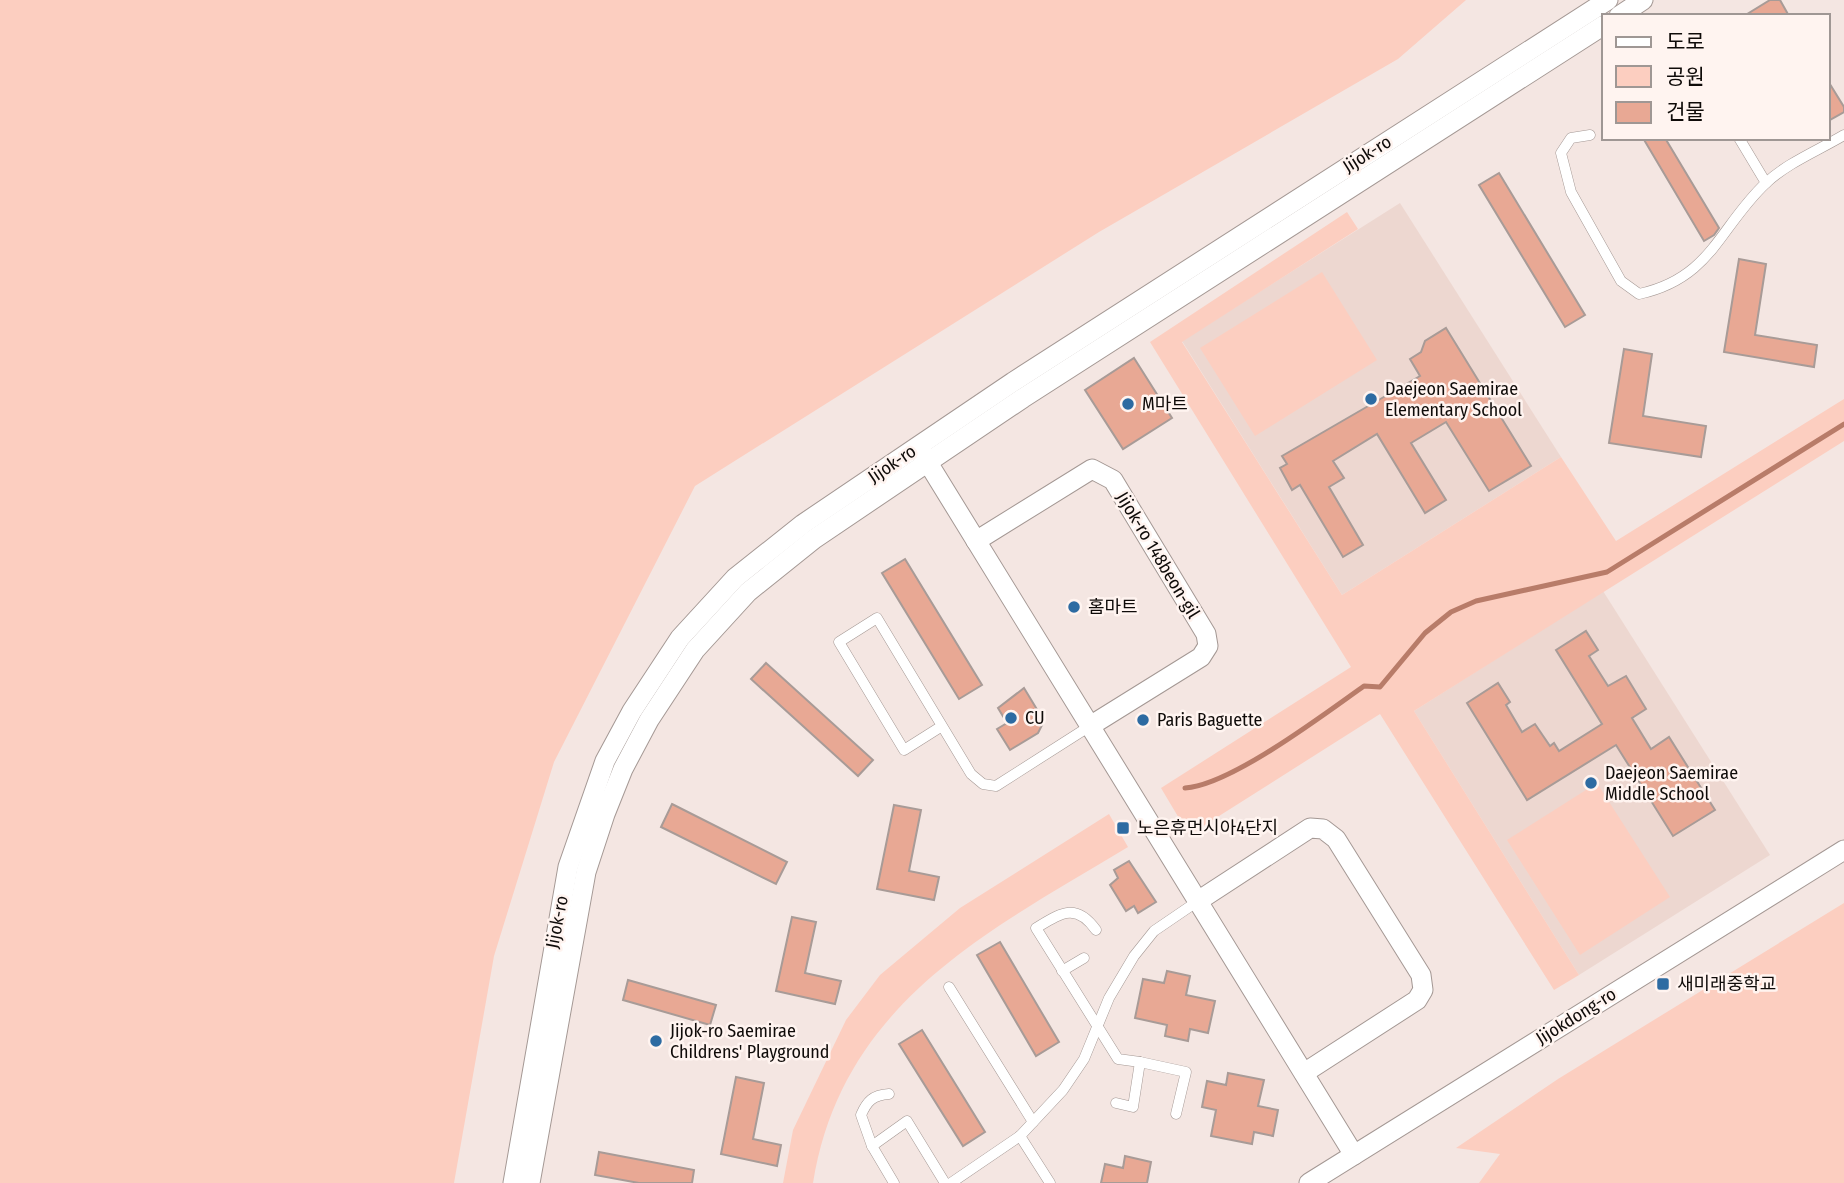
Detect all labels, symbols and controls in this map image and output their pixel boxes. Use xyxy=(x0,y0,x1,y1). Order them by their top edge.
legend xyxy=(1602,14,1830,140)
text: 도로 xyxy=(1666,29,1705,55)
text: 공원 xyxy=(1666,64,1705,90)
text: 건물 xyxy=(1666,99,1705,125)
street label: Jijok-ro xyxy=(1339,131,1395,177)
place label: Daejeon Saemirae Elementary School xyxy=(1385,378,1522,421)
marker: Daejeon Saemirae Elementary School xyxy=(1363,391,1379,407)
place label: M마트 xyxy=(1142,393,1188,415)
marker: M마트 xyxy=(1120,396,1136,412)
street label: Jijok-ro xyxy=(864,440,920,488)
street label: Jijok-ro 148beon-gil xyxy=(1112,488,1205,623)
place label: 홈마트 xyxy=(1088,596,1138,618)
marker: 홈마트 xyxy=(1066,599,1082,615)
place label: CU xyxy=(1025,707,1045,729)
place label: Paris Baguette xyxy=(1157,709,1263,731)
marker: CU xyxy=(1003,710,1019,726)
marker: Paris Baguette xyxy=(1135,712,1151,728)
place label: Daejeon Saemirae Middle School xyxy=(1605,762,1738,805)
marker: Daejeon Saemirae Middle School xyxy=(1583,775,1599,791)
place label: 노은휴먼시아4단지 xyxy=(1137,817,1278,839)
marker: 노은휴먼시아4단지 xyxy=(1115,820,1131,836)
street label: Jijok-ro xyxy=(541,894,573,950)
place label: 새미래중학교 xyxy=(1677,973,1776,995)
marker: 새미래중학교 xyxy=(1655,976,1671,992)
street label: Jijokdong-ro xyxy=(1532,983,1620,1049)
place label: Jijok-ro Saemirae Childrens' Playground xyxy=(670,1020,829,1063)
marker: Jijok-ro Saemirae Childrens' Playground xyxy=(648,1033,664,1049)

